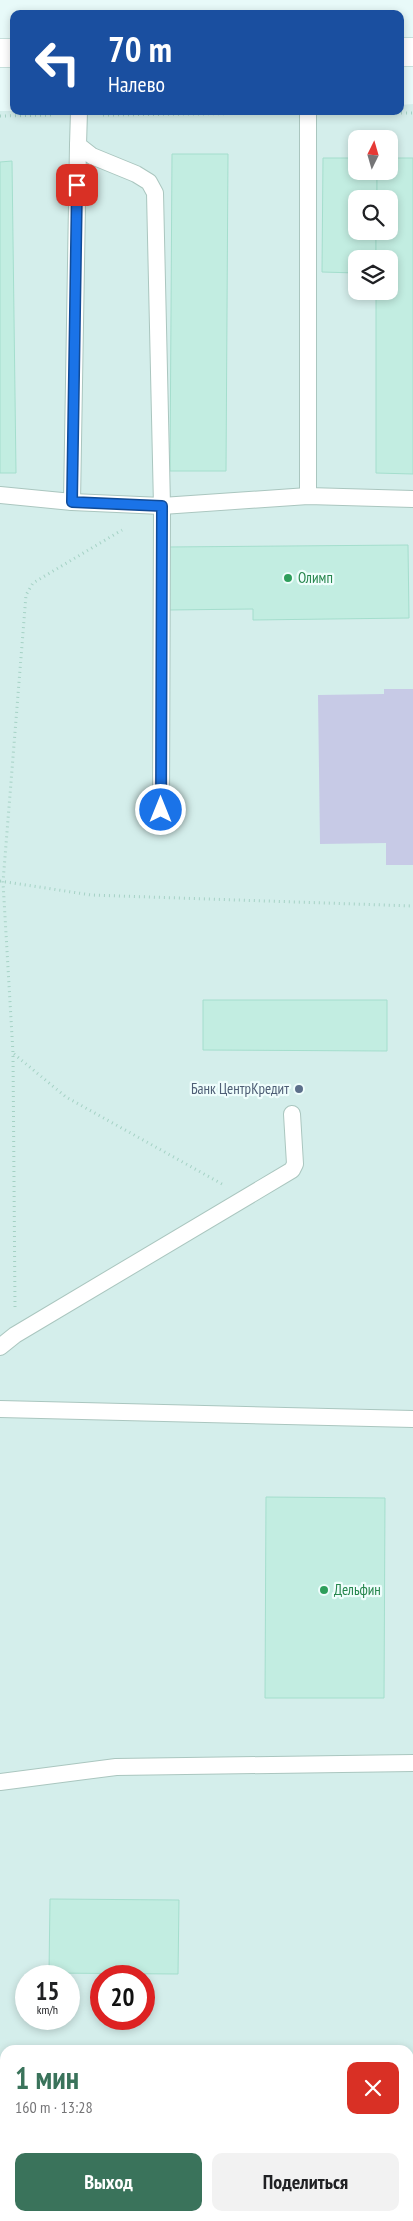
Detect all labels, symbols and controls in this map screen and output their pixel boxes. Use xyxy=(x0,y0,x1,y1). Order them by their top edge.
text: 70 m xyxy=(108,26,172,72)
icon: left xyxy=(25,30,90,95)
text: Налево xyxy=(108,70,165,98)
north arrow xyxy=(348,130,398,180)
map controls xyxy=(348,130,398,300)
pin xyxy=(56,164,98,206)
icon: arrive xyxy=(63,171,91,199)
button: search xyxy=(348,190,398,240)
button: layers xyxy=(348,250,398,300)
place label: Олимп xyxy=(298,568,333,587)
marker: Олимп xyxy=(282,572,294,584)
position arrow xyxy=(134,783,186,835)
place label: Банк ЦентрКредит xyxy=(191,1079,289,1098)
marker: Банк ЦентрКредит xyxy=(293,1083,305,1095)
place label: Дельфин xyxy=(334,1580,381,1599)
marker: Дельфин xyxy=(318,1584,330,1596)
speed limit sign: 20 xyxy=(90,1965,155,2030)
text: 15 xyxy=(36,1975,59,2007)
text: km/h xyxy=(37,2002,58,2017)
text: 1 мин xyxy=(15,2058,79,2097)
button: close xyxy=(347,2062,399,2114)
text: 160 m · 13:28 xyxy=(15,2097,93,2117)
button: Выход xyxy=(15,2153,202,2211)
button: Поделиться xyxy=(212,2153,399,2211)

